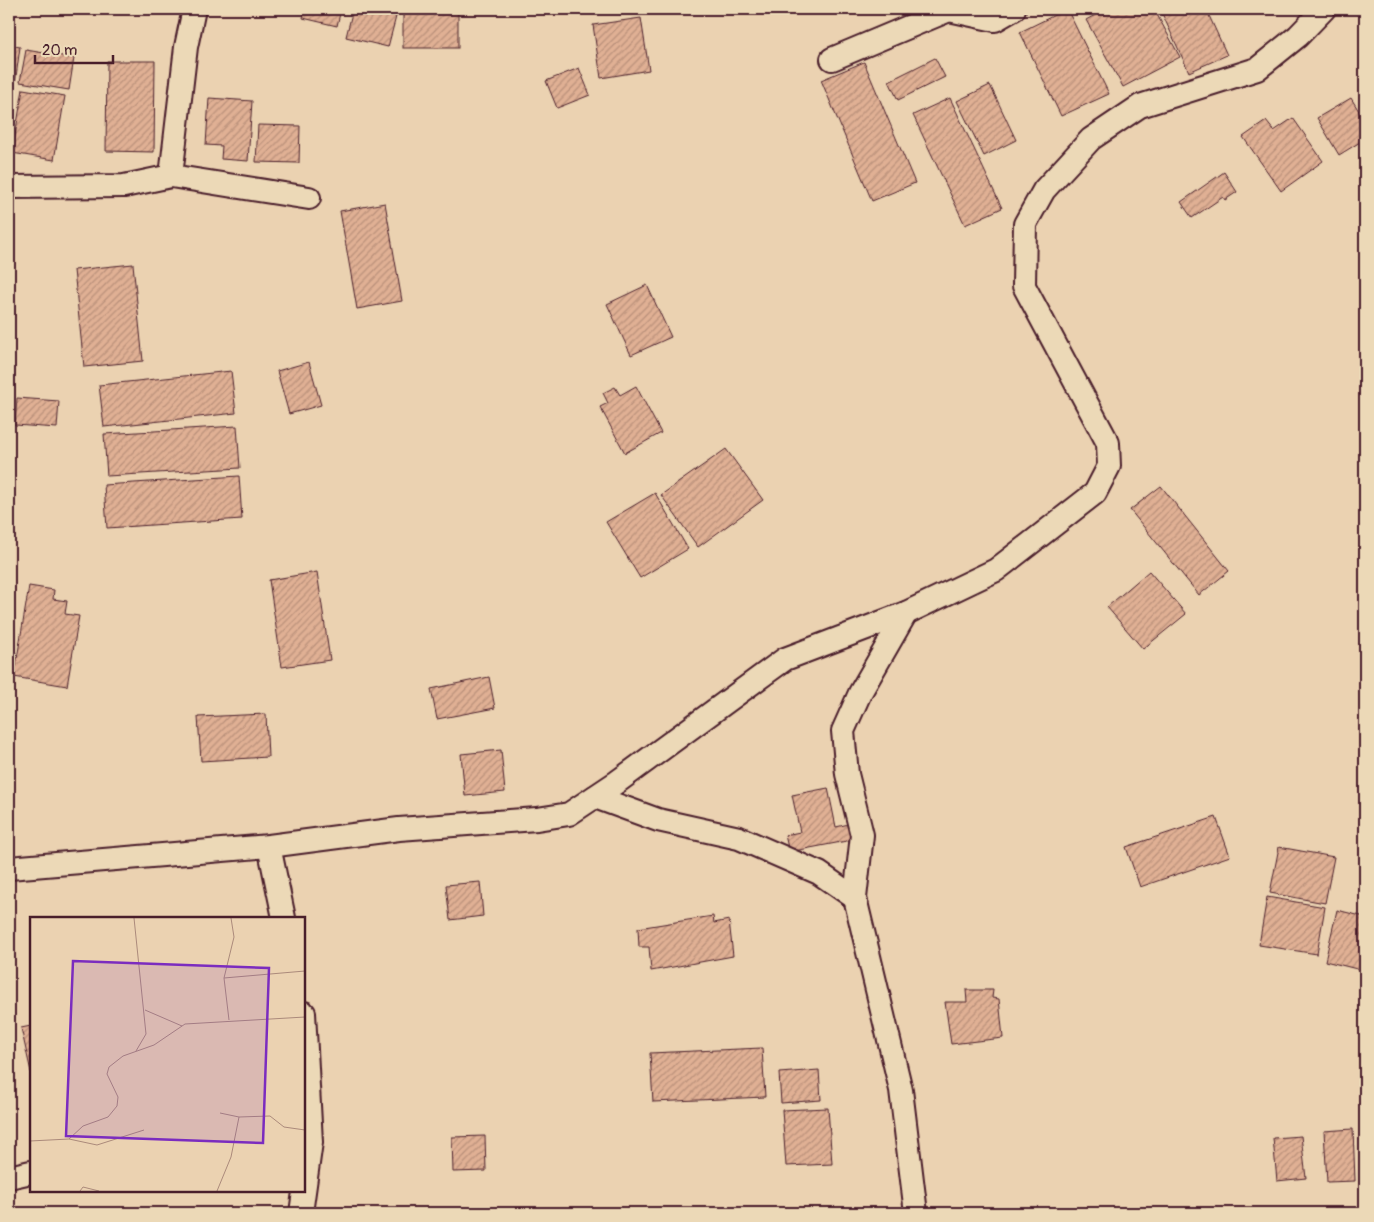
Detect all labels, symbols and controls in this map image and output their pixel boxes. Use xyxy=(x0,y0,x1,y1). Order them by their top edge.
scale bar xyxy=(35,32,112,64)
text: 20 m xyxy=(42,41,77,60)
inset map xyxy=(30,917,305,1192)

